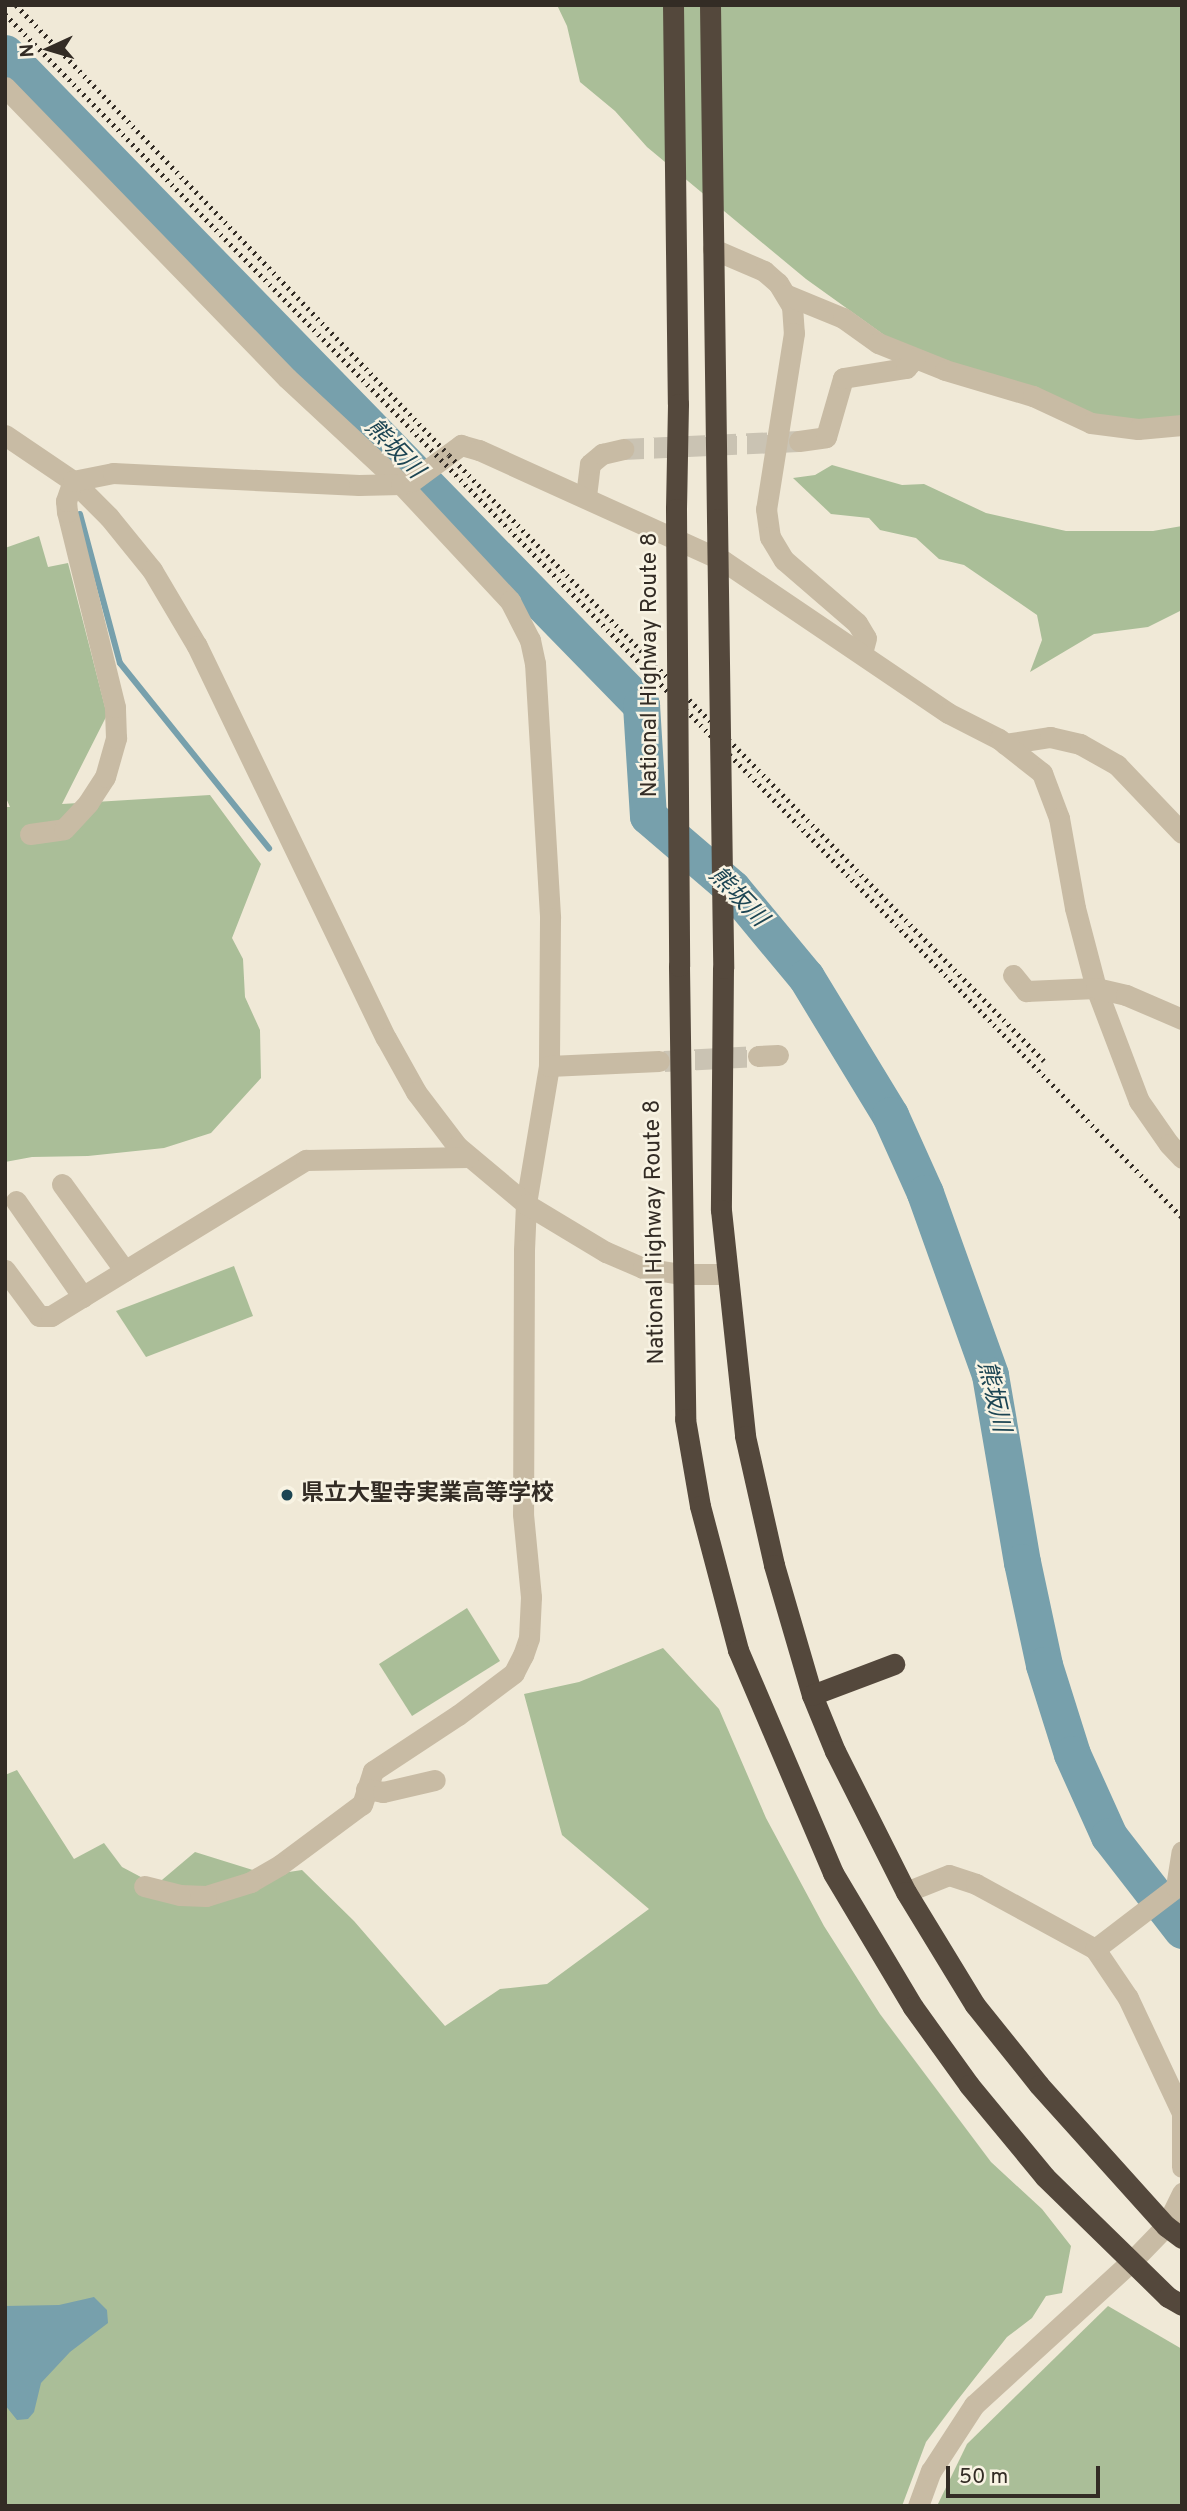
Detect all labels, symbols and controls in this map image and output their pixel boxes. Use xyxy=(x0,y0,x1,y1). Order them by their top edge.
north arrow xyxy=(14,14,84,84)
text: N xyxy=(16,43,40,58)
water label: 熊坂川 xyxy=(358,414,428,486)
street label: National Highway Route 8 xyxy=(637,533,665,797)
water label: 熊坂川 xyxy=(702,862,772,934)
street label: National Highway Route 8 xyxy=(640,1099,672,1365)
water label: 熊坂川 xyxy=(970,1359,1014,1435)
place label: 県立大聖寺実業高等学校 xyxy=(301,1481,554,1509)
marker: 県立大聖寺実業高等学校 xyxy=(279,1487,295,1503)
scale bar xyxy=(949,2452,1103,2496)
text: 50 m xyxy=(959,2464,1008,2491)

